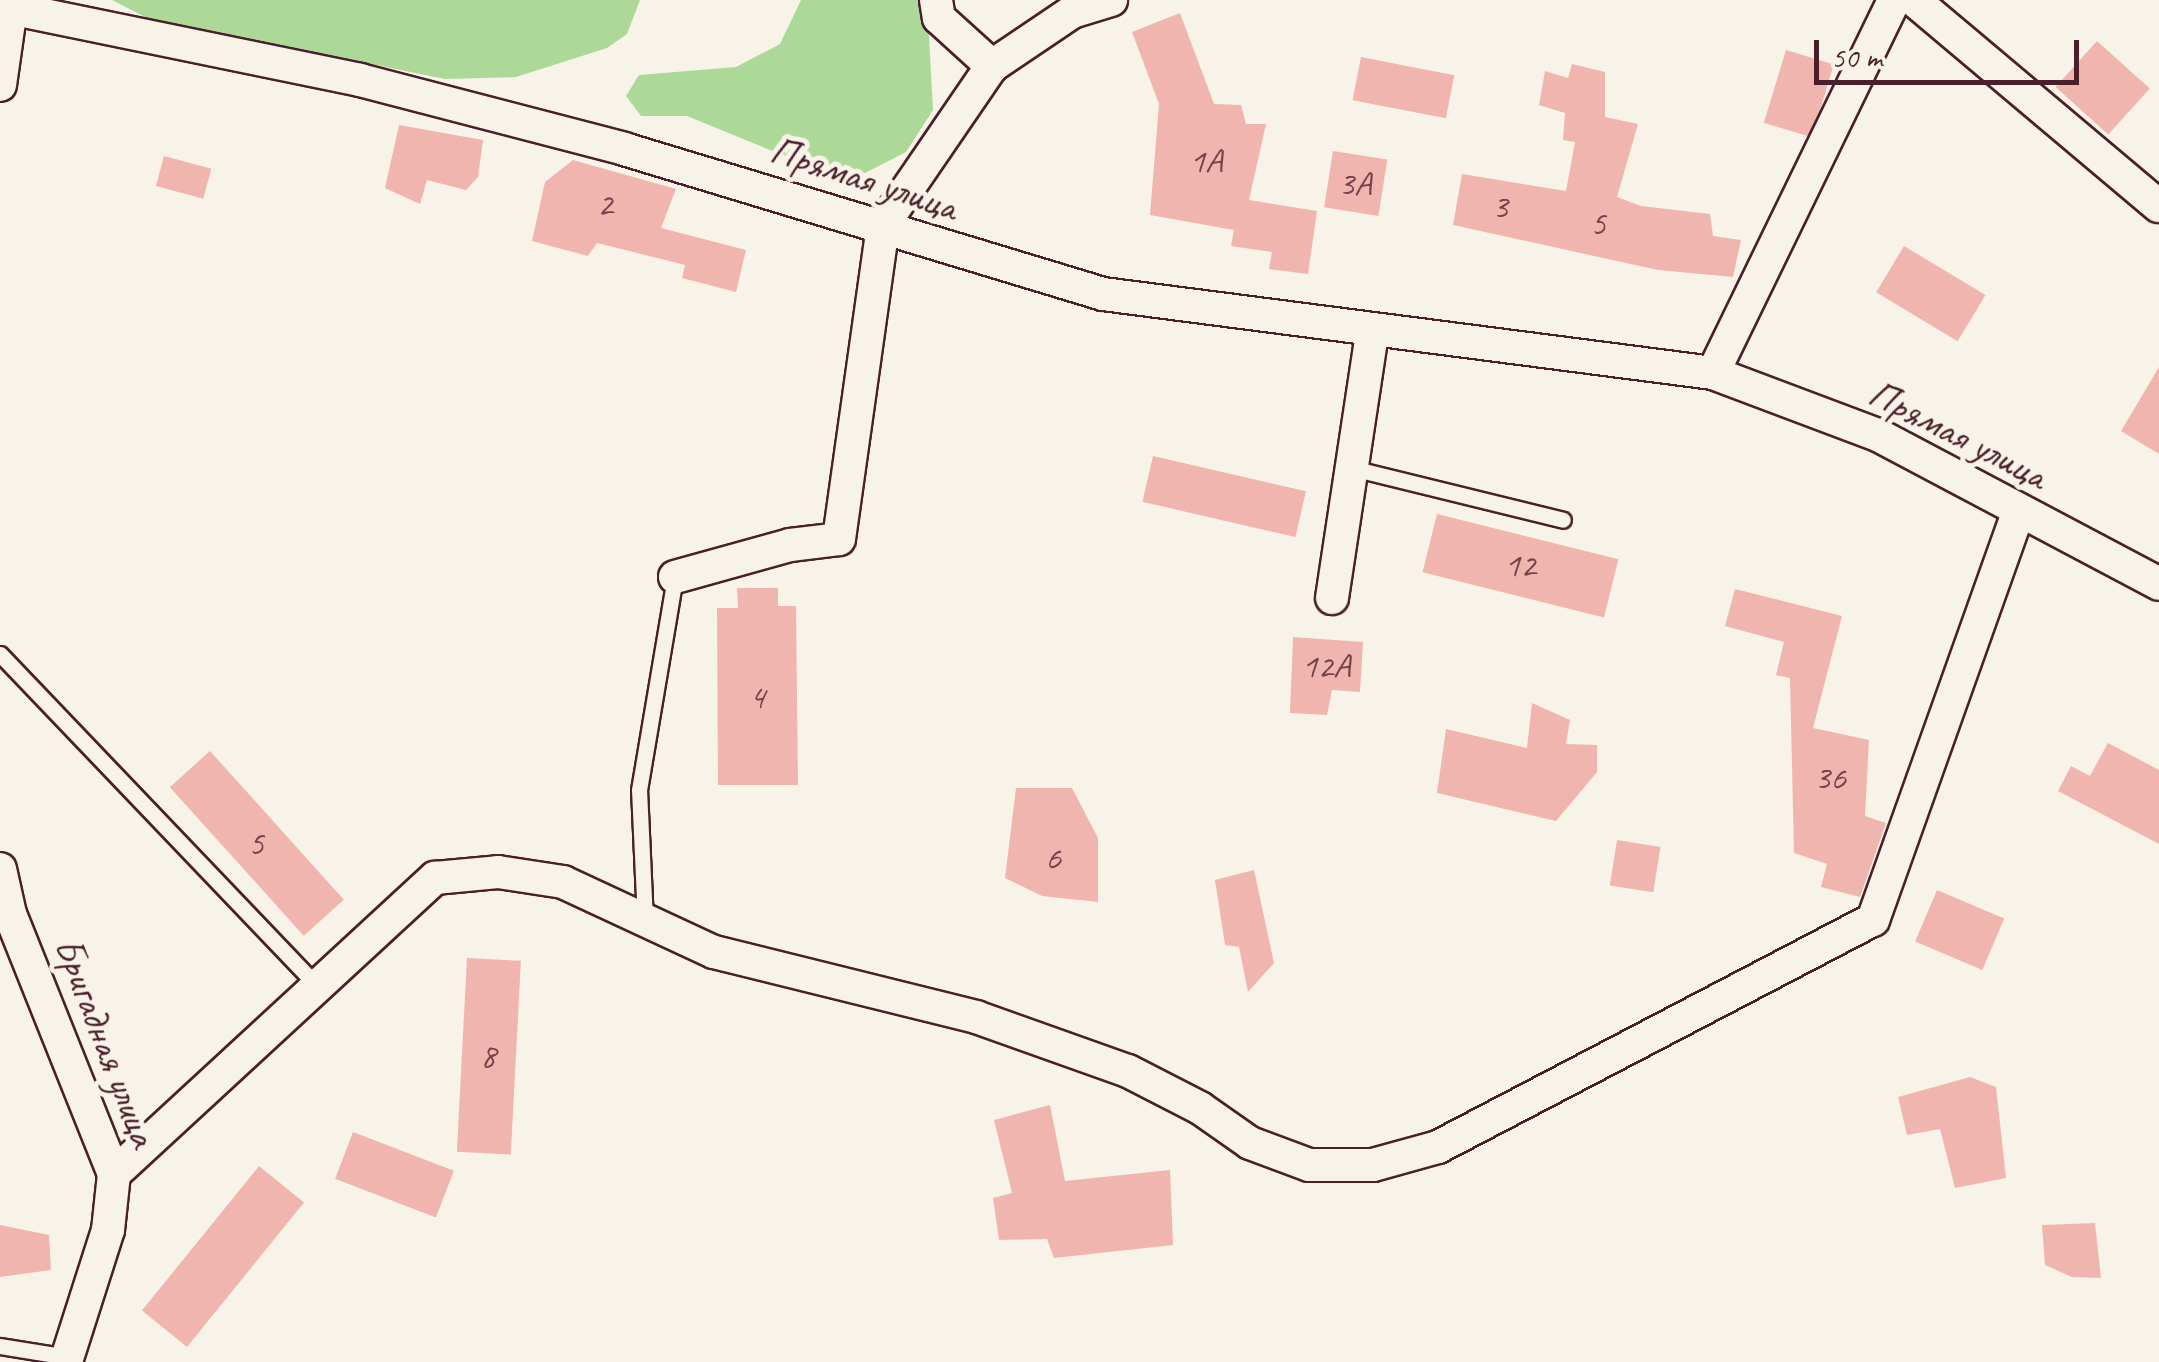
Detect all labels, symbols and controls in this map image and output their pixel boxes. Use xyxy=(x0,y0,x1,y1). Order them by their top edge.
scale bar xyxy=(1819,20,2084,82)
text: 50 m xyxy=(1831,38,1882,76)
street label: Прямая улица xyxy=(765,125,963,231)
house number: 1А xyxy=(1189,140,1223,182)
house number: 3А xyxy=(1338,163,1372,205)
house number: 2 xyxy=(597,183,613,225)
house number: 3 xyxy=(1492,186,1508,228)
house number: 5 xyxy=(1590,203,1606,245)
street label: Прямая улица xyxy=(1861,369,2055,499)
house number: 12 xyxy=(1504,544,1536,586)
house number: 12А xyxy=(1301,645,1351,687)
house number: 4 xyxy=(749,676,765,718)
house number: 36 xyxy=(1814,757,1846,799)
house number: 5 xyxy=(248,823,264,865)
house number: 6 xyxy=(1045,837,1061,879)
street label: Бригадная улица xyxy=(43,929,169,1155)
house number: 8 xyxy=(480,1035,496,1077)

